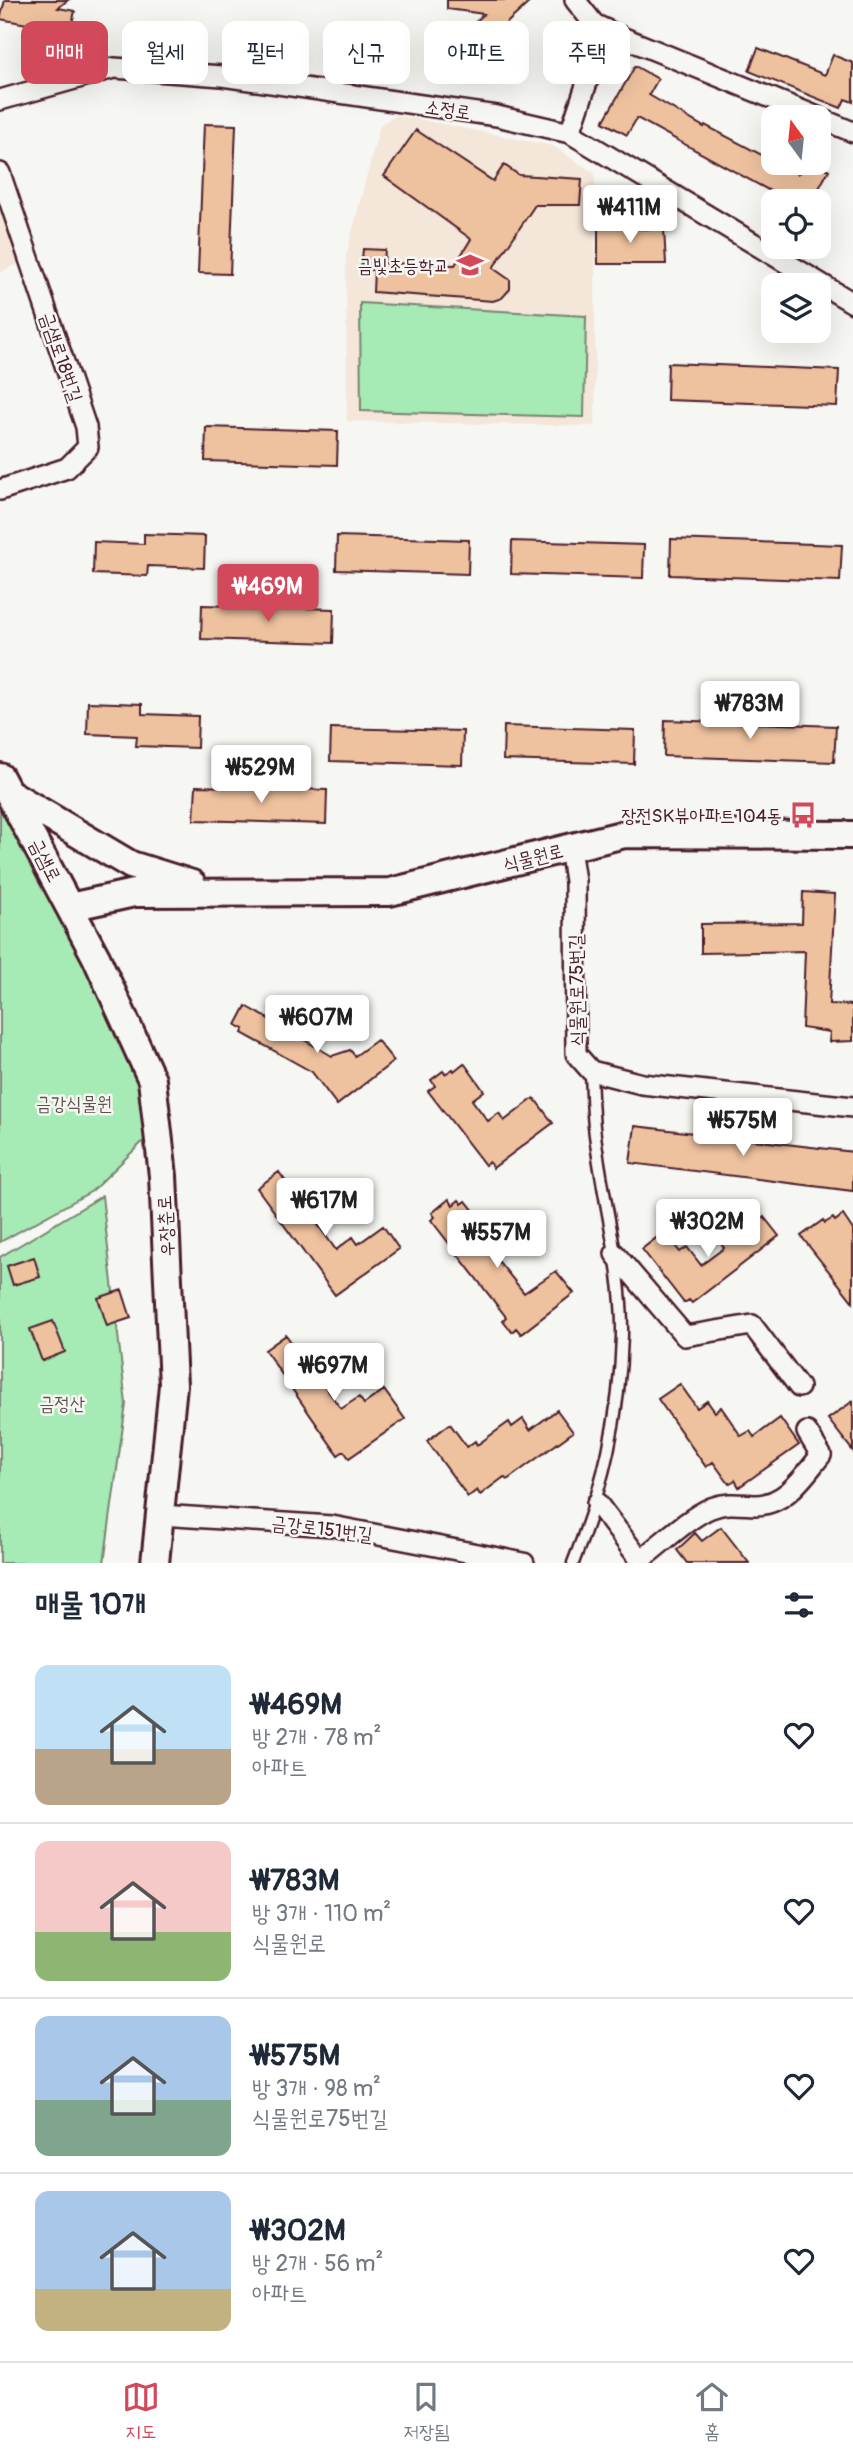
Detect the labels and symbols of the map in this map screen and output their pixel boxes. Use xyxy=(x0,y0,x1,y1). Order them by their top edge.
street label: 소정로 xyxy=(423,95,472,125)
north arrow xyxy=(761,105,831,175)
pin: ₩411M xyxy=(581,186,679,245)
school or university icon: 금빛초등학교 xyxy=(455,250,485,280)
place label: 금빛초등학교 xyxy=(357,254,449,278)
street label: 금샘로18번길 xyxy=(34,309,88,405)
pin: ₩469M xyxy=(219,564,317,624)
pin: ₩783M xyxy=(701,682,799,741)
pin: ₩529M xyxy=(212,746,310,805)
bus stop icon: 장전SK뷰아파트104동 xyxy=(788,800,818,830)
place label: 장전SK뷰아파트104동 xyxy=(621,804,782,828)
street label: 금샘로 xyxy=(24,835,66,886)
street label: 식물원로 xyxy=(501,839,566,877)
street label: 식물원로75번길 xyxy=(564,934,590,1046)
pin: ₩607M xyxy=(268,996,366,1055)
park label: 금강식물원 xyxy=(36,1092,112,1116)
pin: ₩575M xyxy=(694,1098,792,1158)
pin: ₩617M xyxy=(276,1178,374,1238)
street label: 우장춘로 xyxy=(152,1195,180,1257)
pin: ₩302M xyxy=(659,1200,757,1259)
pin: ₩557M xyxy=(448,1210,546,1270)
pin: ₩697M xyxy=(285,1344,383,1403)
park label: 금정산 xyxy=(39,1392,85,1416)
street label: 금강로151번길 xyxy=(270,1511,374,1547)

